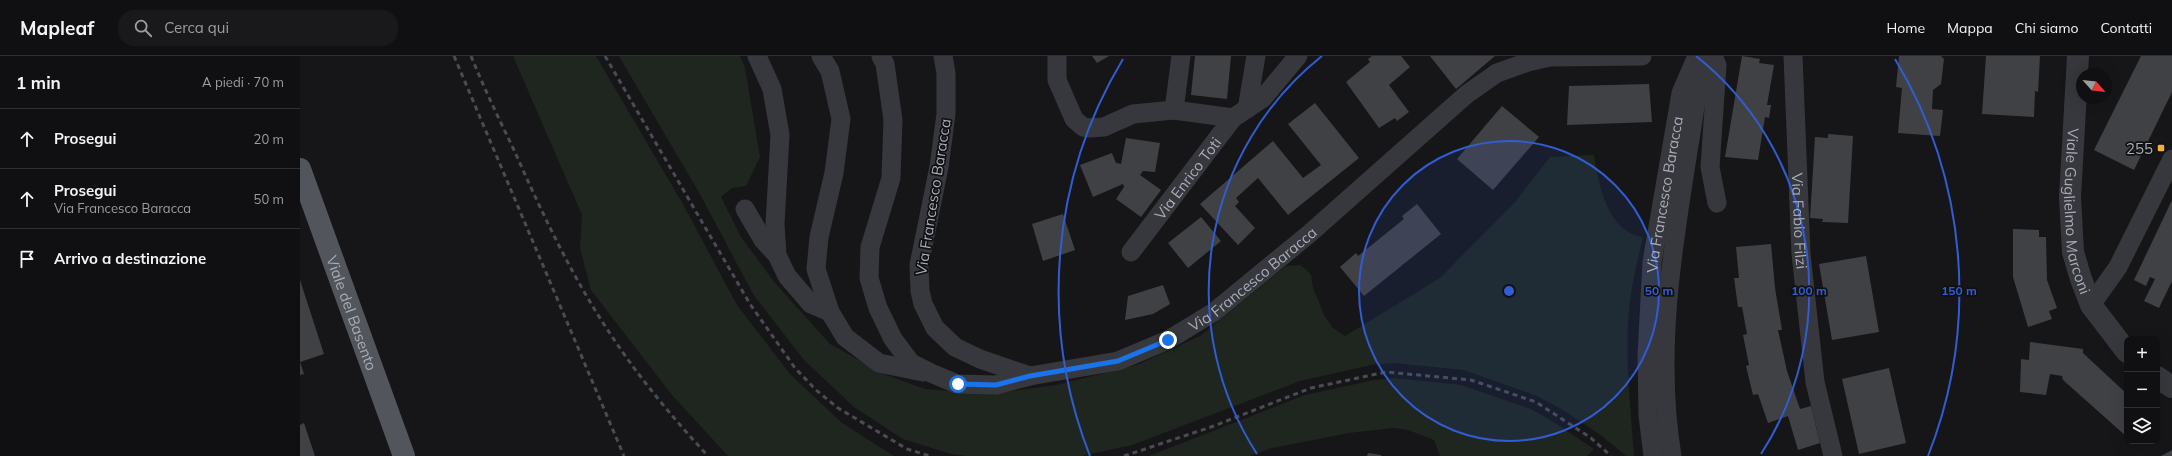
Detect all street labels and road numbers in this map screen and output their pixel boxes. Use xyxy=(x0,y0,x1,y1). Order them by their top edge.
street label: Via Francesco Baracca xyxy=(1642,115,1686,273)
street label: Via Francesco Baracca xyxy=(911,117,955,277)
street label: Viale Guglielmo Marconi xyxy=(2060,128,2095,297)
street label: Via Enrico Toti xyxy=(1150,133,1225,223)
street label: Via Fabio Filzi xyxy=(1788,172,1812,270)
street label: Via Francesco Baracca xyxy=(1185,222,1320,335)
street label: Viale del Basento xyxy=(323,253,382,373)

